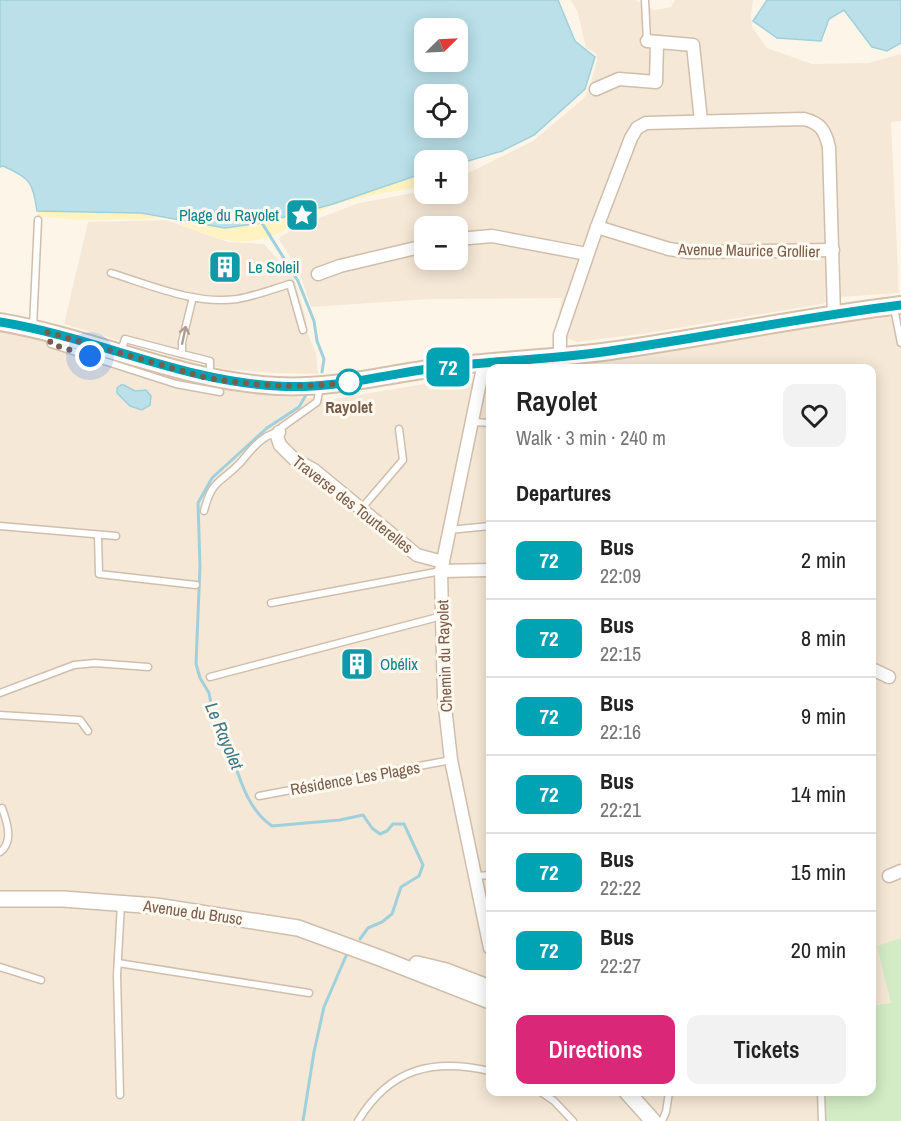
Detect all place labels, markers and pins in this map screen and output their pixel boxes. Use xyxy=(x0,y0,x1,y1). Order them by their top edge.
place icon: Plage du Rayolet xyxy=(284,197,320,233)
place label: Plage du Rayolet xyxy=(179,204,279,226)
building icon: Le Soleil xyxy=(207,249,243,285)
place label: Le Soleil xyxy=(248,256,299,278)
marker: Rayolet xyxy=(336,369,362,395)
place label: Rayolet xyxy=(325,396,373,418)
building icon: Obélix xyxy=(339,646,375,682)
place label: Obélix xyxy=(380,653,418,675)

